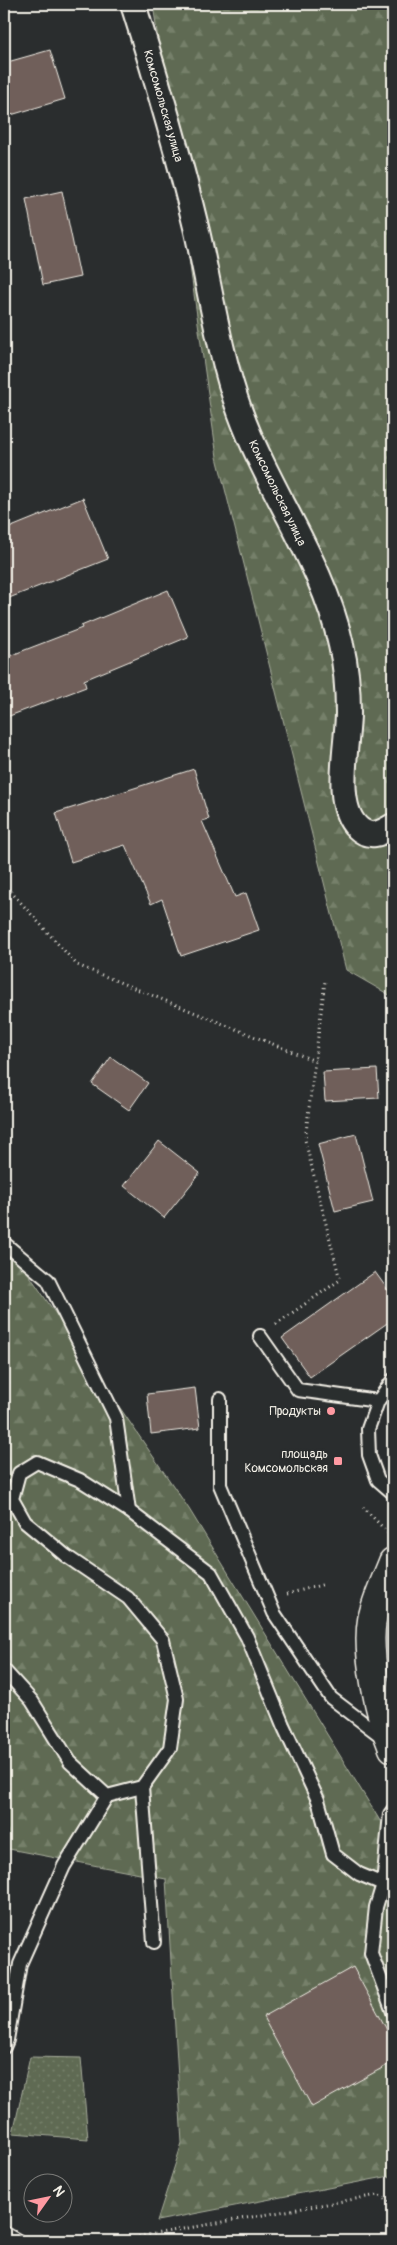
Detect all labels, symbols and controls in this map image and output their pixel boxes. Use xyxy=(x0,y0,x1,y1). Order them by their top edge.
street label: Комсомольская улица xyxy=(140,48,186,164)
street label: Комсомольская улица xyxy=(245,438,309,549)
place label: Продукты xyxy=(269,1404,321,1419)
marker: Продукты xyxy=(325,1405,337,1417)
place label: площадь Комсомольская xyxy=(245,1447,328,1476)
marker: площадь Комсомольская xyxy=(332,1455,344,1467)
north arrow xyxy=(22,2172,72,2222)
text: N xyxy=(49,2183,68,2200)

